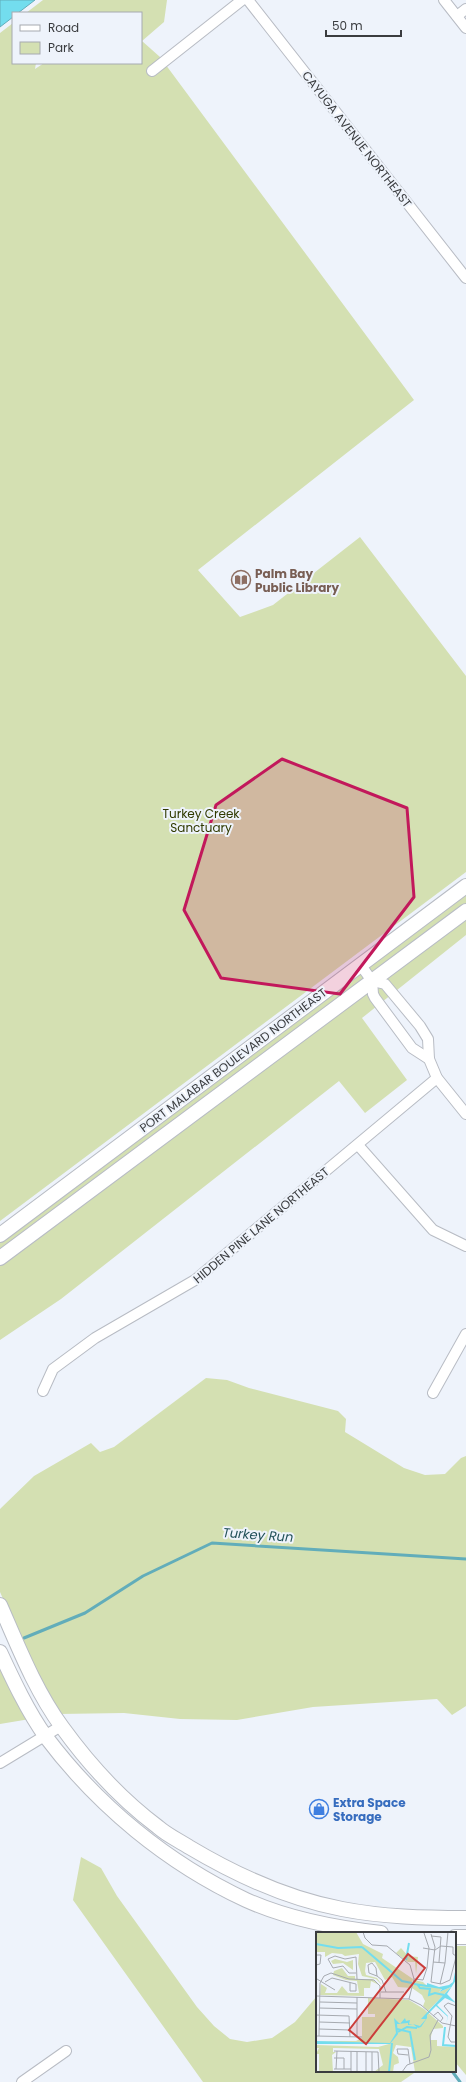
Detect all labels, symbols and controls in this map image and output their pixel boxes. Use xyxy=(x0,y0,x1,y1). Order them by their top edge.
legend xyxy=(12,12,142,64)
scale bar xyxy=(326,12,401,38)
text: 50 m xyxy=(332,17,363,34)
text: Road xyxy=(48,19,79,36)
text: Park xyxy=(48,39,75,56)
street label: CAYUGA AVENUE NORTHEAST xyxy=(298,67,416,211)
place label: Palm Bay Public Library xyxy=(255,565,339,596)
library icon: Palm Bay Public Library xyxy=(230,569,252,591)
park label: Turkey Creek Sanctuary xyxy=(162,805,240,836)
street label: PORT MALABAR BOULEVARD NORTHEAST xyxy=(136,984,330,1136)
street label: HIDDEN PINE LANE NORTHEAST xyxy=(189,1163,333,1287)
water label: Turkey Run xyxy=(222,1523,294,1547)
place label: Extra Space Storage xyxy=(333,1794,406,1825)
shop icon: Extra Space Storage xyxy=(308,1798,330,1820)
inset map xyxy=(316,1932,456,2072)

